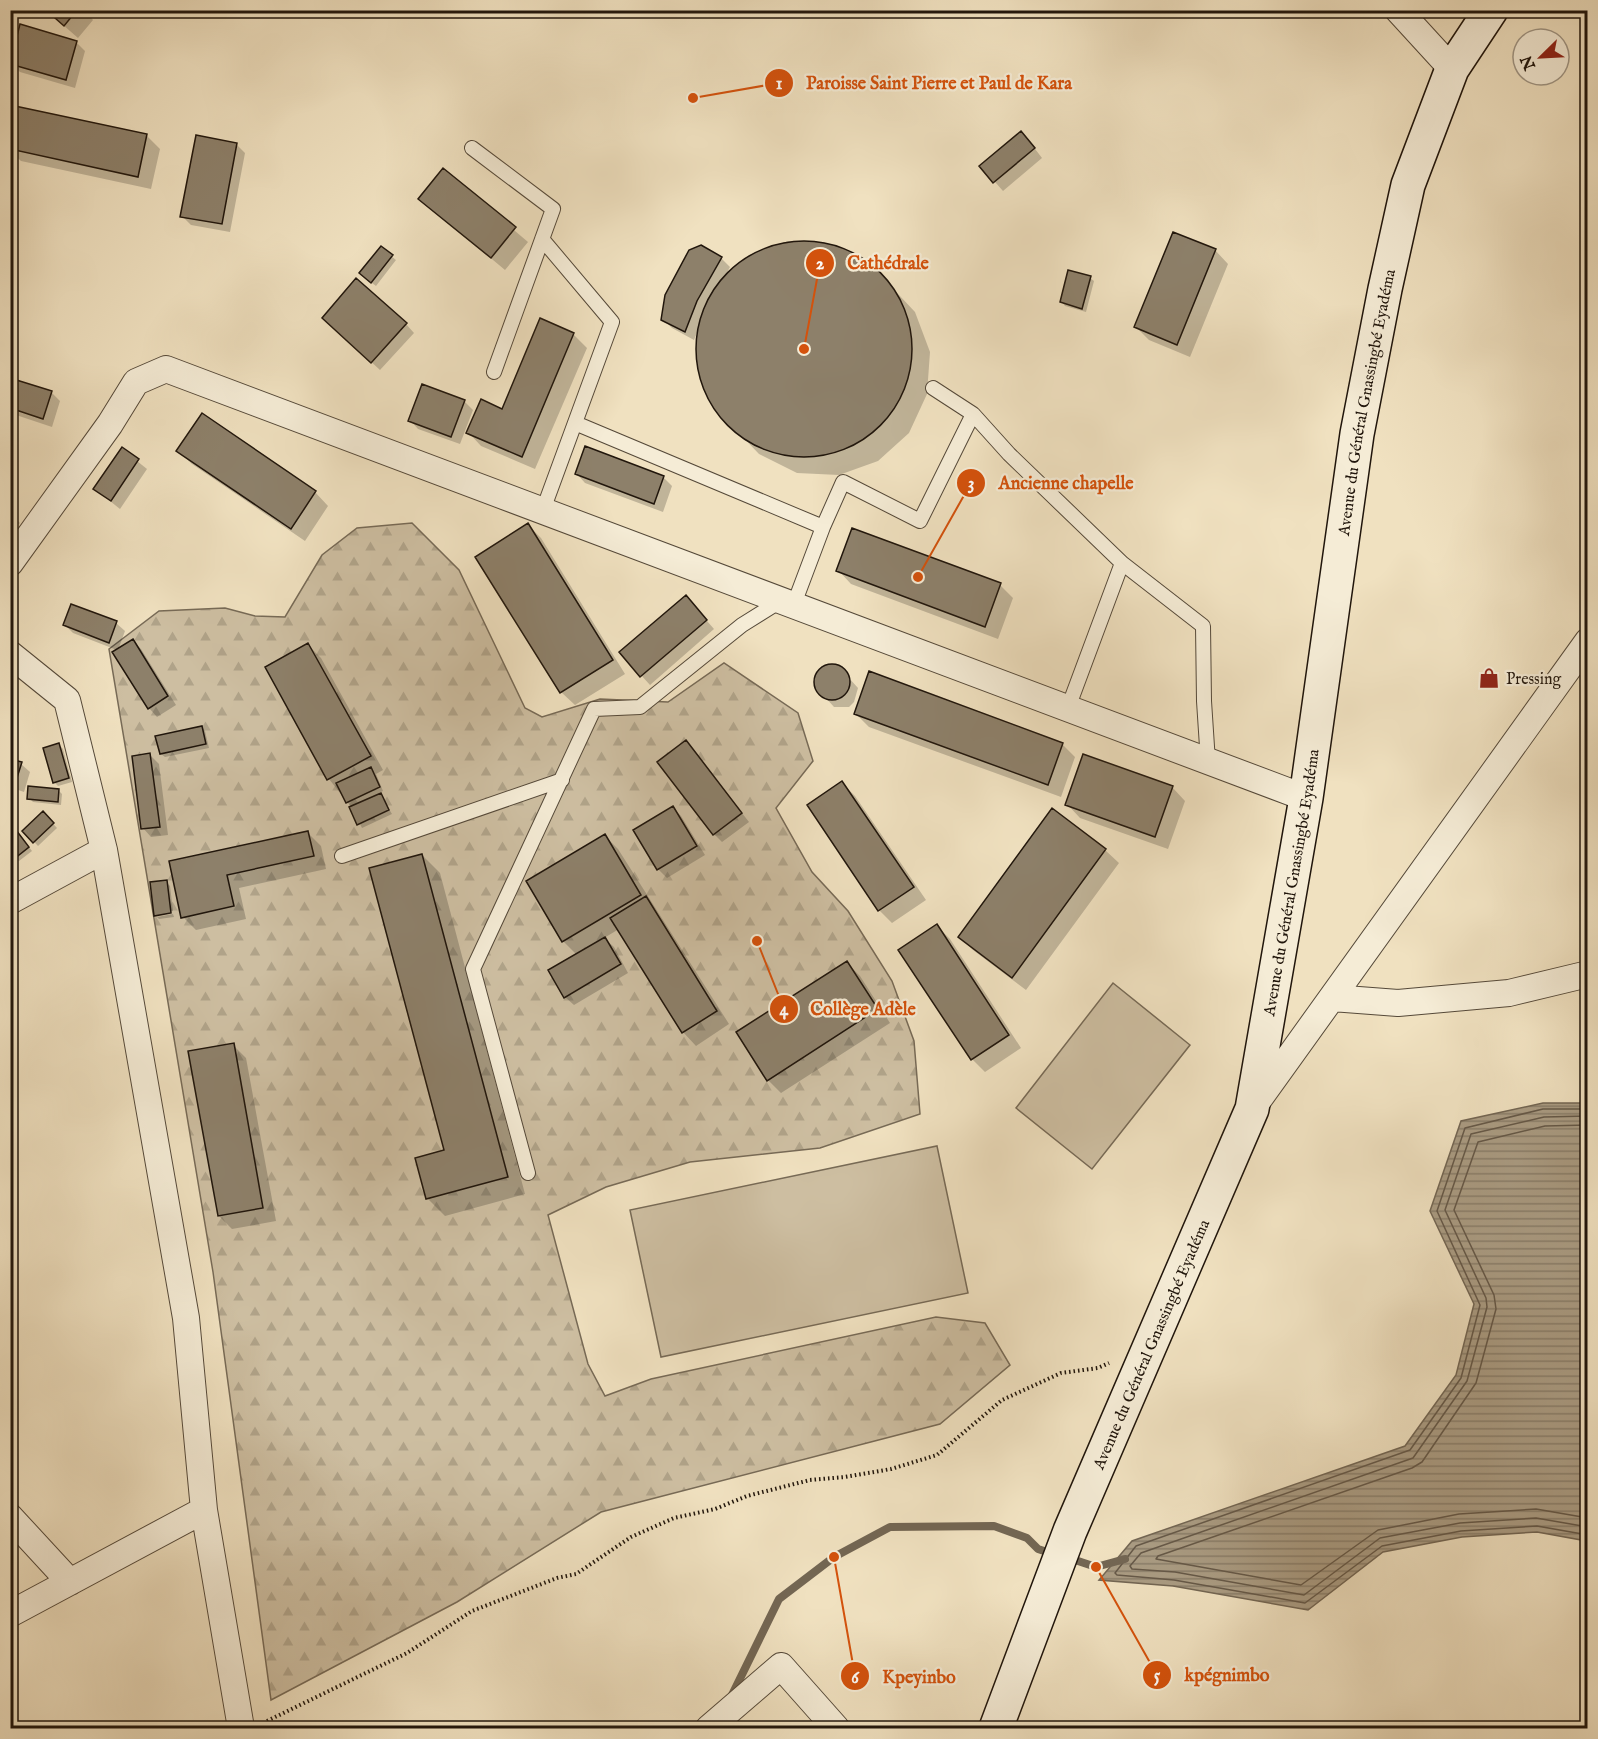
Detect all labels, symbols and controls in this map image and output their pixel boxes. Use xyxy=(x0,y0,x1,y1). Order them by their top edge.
north arrow xyxy=(1511,27,1571,87)
text: N xyxy=(1517,52,1541,74)
callout: Paroisse Saint Pierre et Paul de Kara xyxy=(764,65,1084,101)
text: 1 xyxy=(776,73,783,96)
text: Paroisse Saint Pierre et Paul de Kara xyxy=(806,73,1073,96)
callout: Cathédrale xyxy=(805,245,941,281)
text: 2 xyxy=(816,253,825,276)
text: Cathédrale xyxy=(847,253,930,276)
street label: Avenue du Général Gnassingbé Eyadéma xyxy=(1335,267,1401,538)
callout: Ancienne chapelle xyxy=(956,465,1145,501)
text: 3 xyxy=(968,473,974,496)
text: Ancienne chapelle xyxy=(998,473,1134,496)
shop icon: Pressing xyxy=(1477,666,1501,690)
place label: Pressing xyxy=(1506,670,1562,690)
street label: Avenue du Général Gnassingbé Eyadéma xyxy=(1260,748,1325,1019)
callout: Collège Adèle xyxy=(769,991,928,1027)
text: 4 xyxy=(780,999,790,1022)
text: Collège Adèle xyxy=(810,999,917,1022)
street label: Avenue du Général Gnassingbé Eyadéma xyxy=(1089,1217,1215,1474)
callout: kpégnimbo xyxy=(1142,1657,1281,1693)
callout: Kpeyinbo xyxy=(840,1658,968,1694)
text: 5 xyxy=(1154,1665,1161,1688)
text: kpégnimbo xyxy=(1184,1665,1270,1688)
text: 6 xyxy=(851,1667,860,1690)
text: Kpeyinbo xyxy=(882,1667,956,1690)

